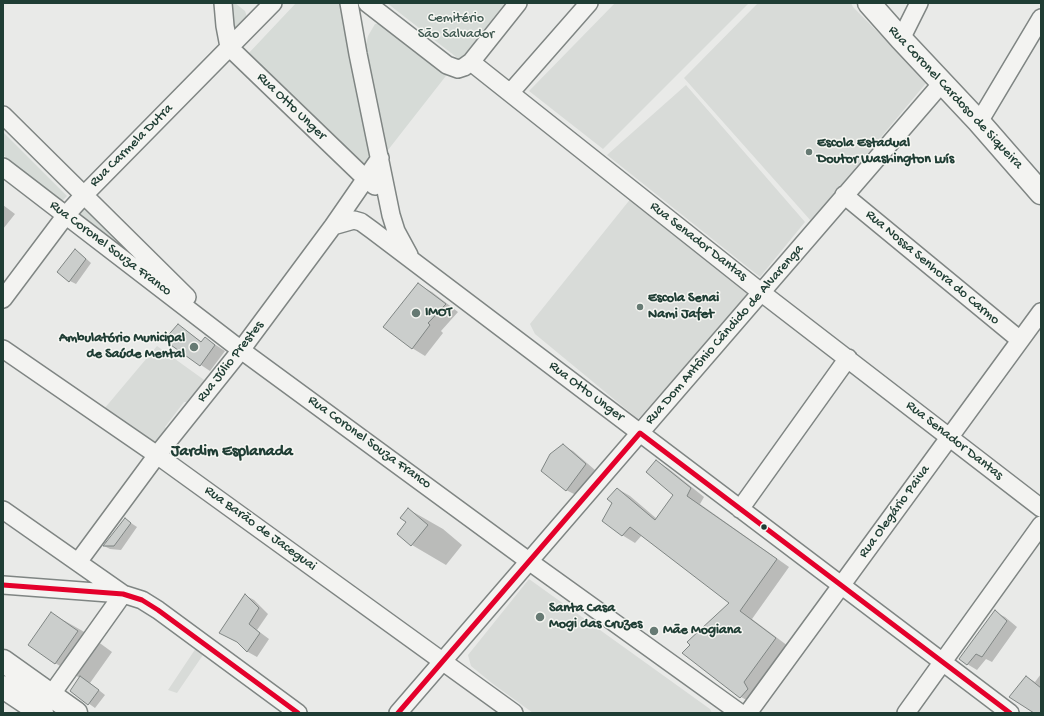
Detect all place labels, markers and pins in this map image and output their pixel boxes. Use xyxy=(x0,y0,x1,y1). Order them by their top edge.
place label: Escola Estadual Doutor Washington Luís xyxy=(817,136,954,168)
marker: Escola Estadual Doutor Washington Luís xyxy=(804,147,814,157)
place label: Escola Senai Nami Jafet xyxy=(648,291,719,324)
marker: Escola Senai Nami Jafet xyxy=(635,302,645,312)
place label: IMOT xyxy=(425,305,452,321)
marker: IMOT xyxy=(410,307,422,319)
place label: Ambulatório Municipal de Saúde Mental xyxy=(59,331,185,364)
marker: Ambulatório Municipal de Saúde Mental xyxy=(188,341,200,353)
unlabelled marker xyxy=(759,522,769,532)
place label: Santa Casa Mogi das Cruzes xyxy=(549,601,642,634)
marker: Santa Casa Mogi das Cruzes xyxy=(534,611,546,623)
place label: Mãe Mogiana xyxy=(663,623,741,639)
marker: Mãe Mogiana xyxy=(648,625,660,637)

